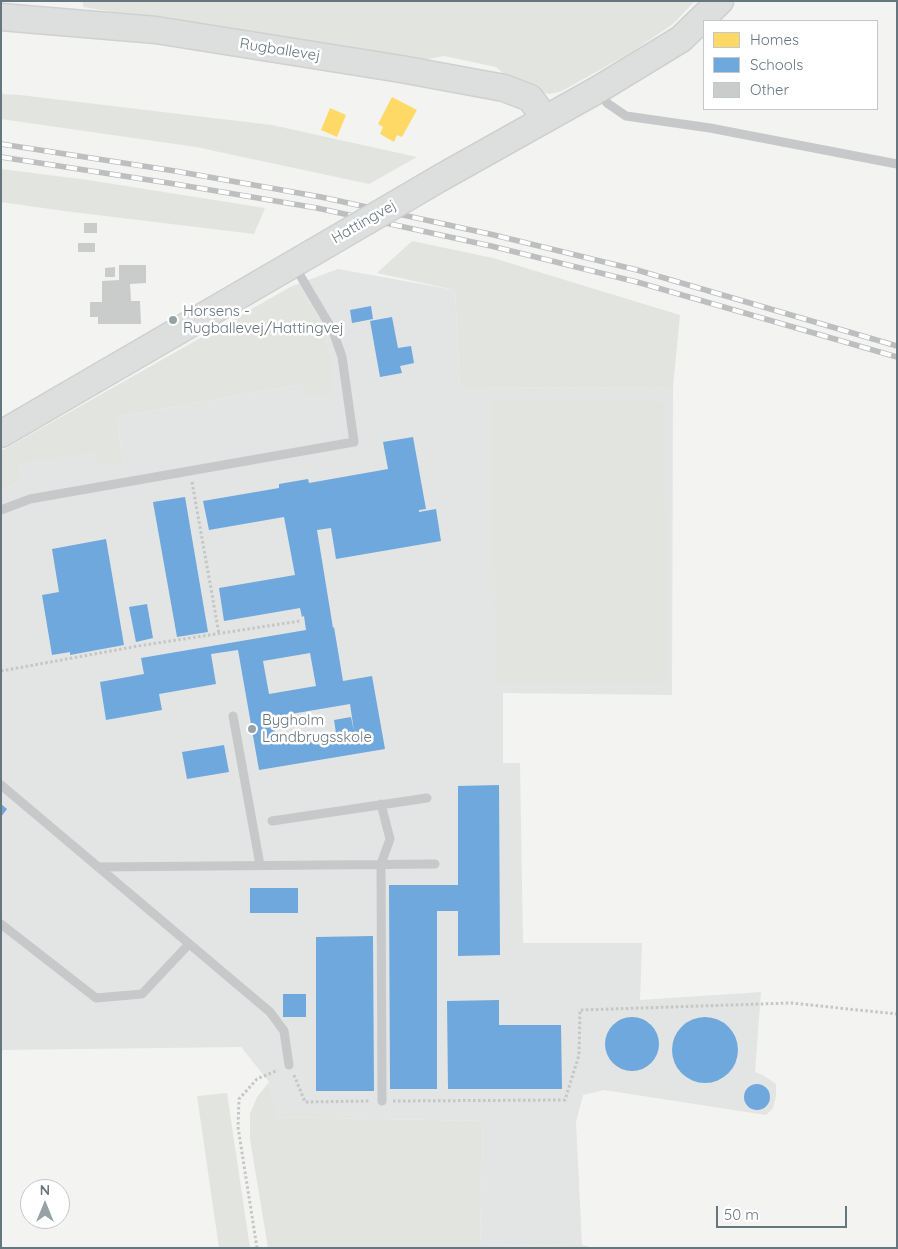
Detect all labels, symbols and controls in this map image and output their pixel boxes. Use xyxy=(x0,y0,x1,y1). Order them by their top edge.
legend xyxy=(703,20,878,110)
text: Homes xyxy=(750,30,799,49)
street label: Rugballevej xyxy=(238,35,322,65)
text: Schools xyxy=(750,55,803,74)
text: Other xyxy=(750,80,789,99)
street label: Hattingvej xyxy=(328,196,400,248)
place label: Horsens - Rugballevej/Hattingvej xyxy=(183,302,344,337)
marker: Horsens - Rugballevej/Hattingvej xyxy=(167,314,179,326)
place label: Bygholm Landbrugsskole xyxy=(262,711,372,746)
marker: Bygholm Landbrugsskole xyxy=(246,723,258,735)
north arrow xyxy=(20,1179,70,1229)
text: N xyxy=(40,1181,50,1199)
scale bar xyxy=(718,1196,849,1228)
text: 50 m xyxy=(724,1205,759,1224)

